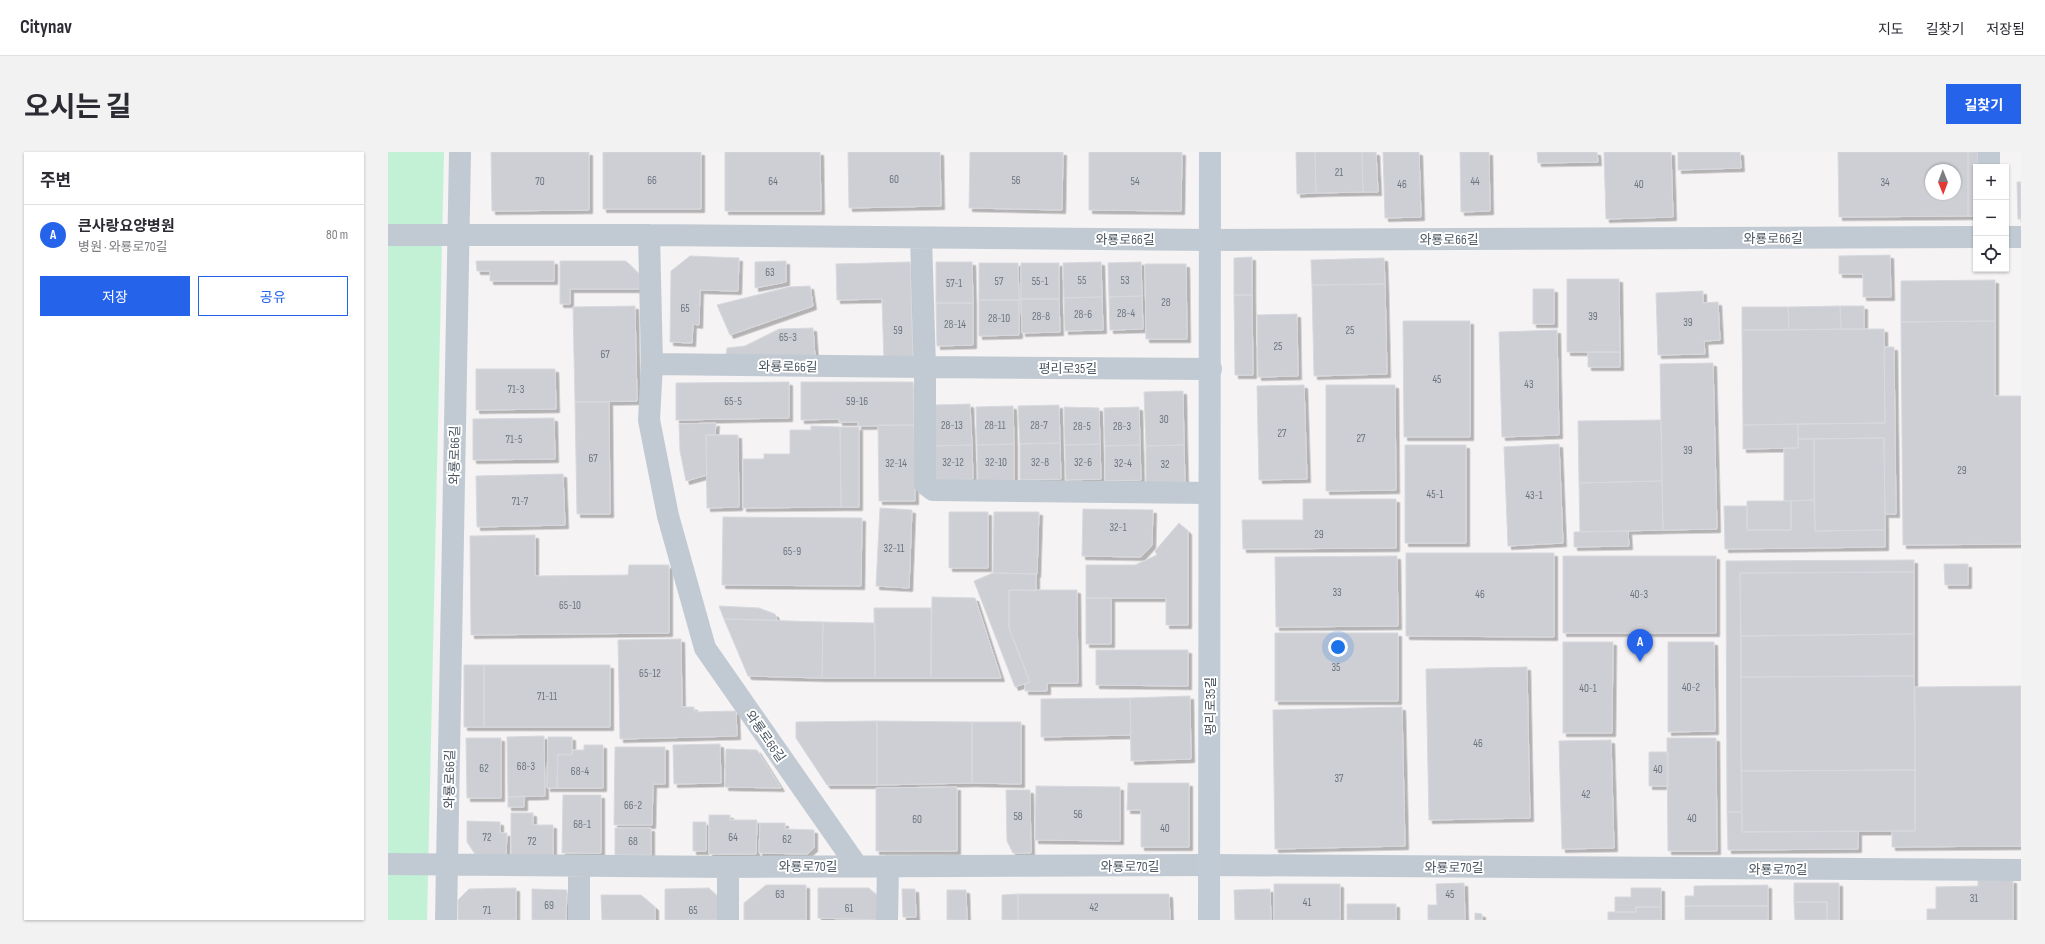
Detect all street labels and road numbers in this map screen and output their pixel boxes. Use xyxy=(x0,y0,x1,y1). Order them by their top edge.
street label: 와룡로66길 xyxy=(1743,231,1803,247)
street label: 와룡로66길 xyxy=(1095,232,1155,248)
street label: 와룡로66길 xyxy=(1419,232,1479,248)
street label: 와룡로66길 xyxy=(758,358,818,376)
street label: 평리로35길 xyxy=(1039,361,1097,377)
street label: 와룡로66길 xyxy=(446,425,464,485)
street label: 평리로35길 xyxy=(1203,677,1219,735)
street label: 와룡로66길 xyxy=(742,708,789,765)
street label: 와룡로66길 xyxy=(441,749,459,809)
street label: 와룡로70길 xyxy=(779,859,837,875)
street label: 와룡로70길 xyxy=(1101,859,1159,875)
street label: 와룡로70길 xyxy=(1425,860,1483,876)
street label: 와룡로70길 xyxy=(1749,862,1807,878)

